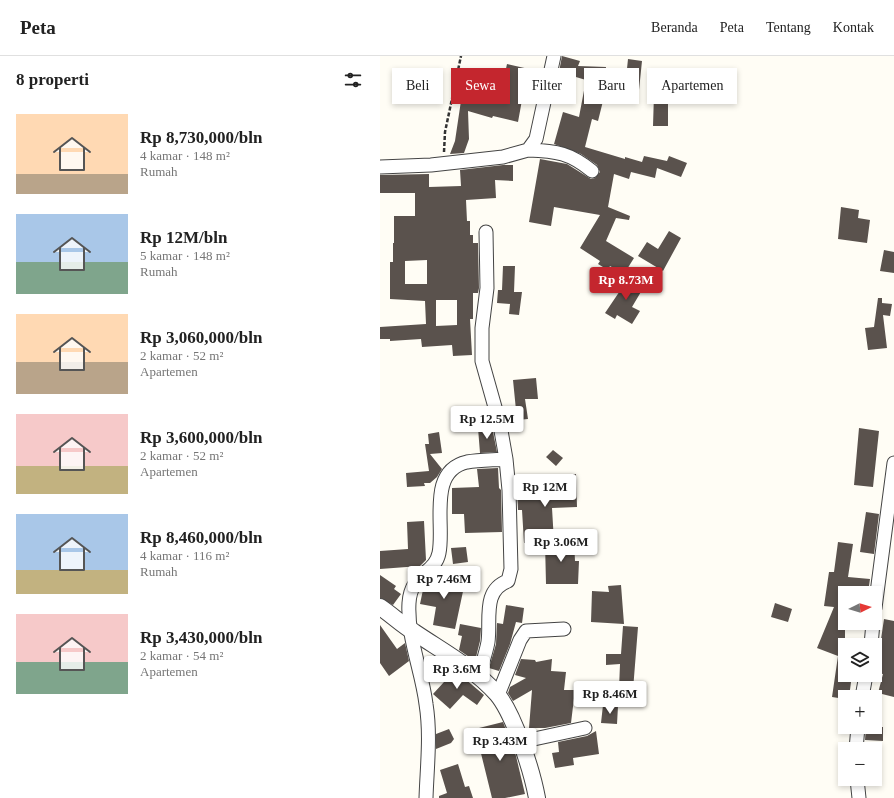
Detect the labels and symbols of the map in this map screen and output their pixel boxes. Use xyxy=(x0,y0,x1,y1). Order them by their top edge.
pin: Rp 8.73M xyxy=(585,267,667,301)
pin: Rp 12.5M xyxy=(446,406,528,440)
pin: Rp 12M xyxy=(512,474,578,508)
pin: Rp 3.06M xyxy=(520,529,602,563)
pin: Rp 7.46M xyxy=(403,566,485,600)
north arrow xyxy=(838,586,882,630)
pin: Rp 3.6M xyxy=(420,656,494,690)
pin: Rp 8.46M xyxy=(569,681,651,715)
pin: Rp 3.43M xyxy=(459,728,541,762)

